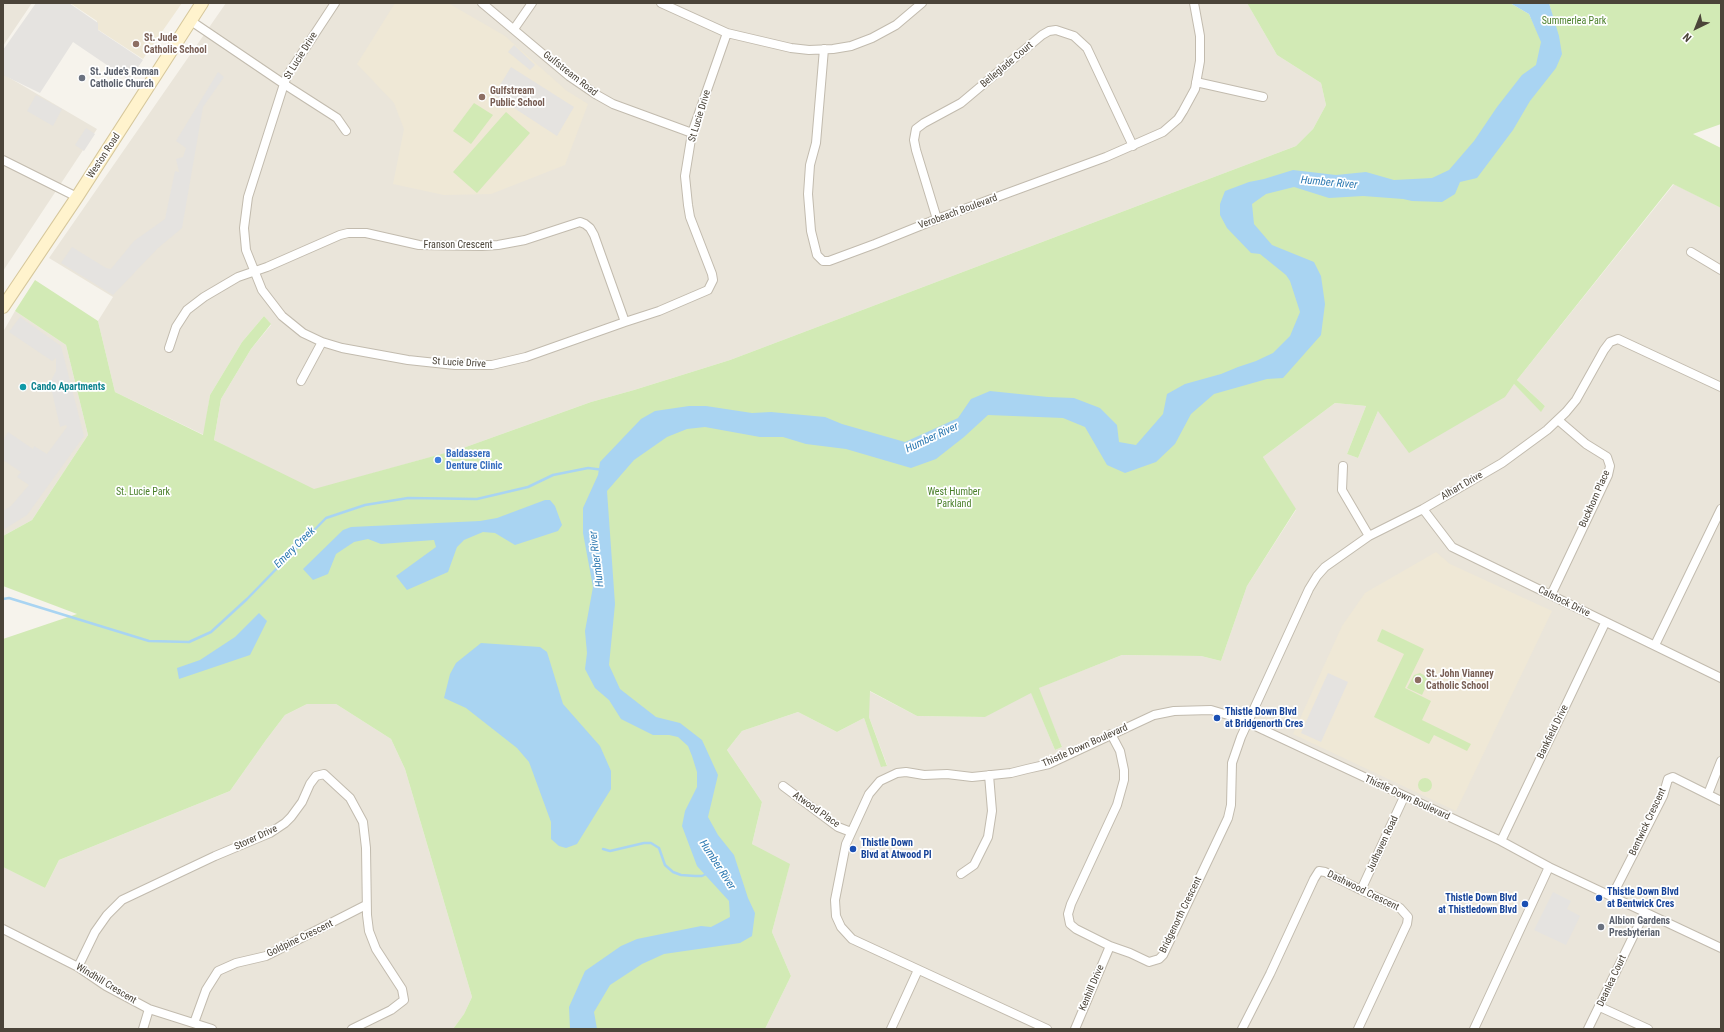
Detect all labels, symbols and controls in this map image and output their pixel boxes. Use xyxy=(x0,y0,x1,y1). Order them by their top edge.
north arrow xyxy=(1676,8,1716,48)
park label: Summerlea Park xyxy=(1542,15,1606,27)
street label: St Lucie Drive xyxy=(282,30,320,82)
text: N xyxy=(1681,30,1694,44)
place label: St. Jude Catholic School xyxy=(144,32,207,56)
marker: St. Jude Catholic School xyxy=(131,39,141,49)
street label: Belleglade Court xyxy=(978,39,1036,91)
street label: Gulfstream Road xyxy=(540,49,600,99)
place label: St. Jude's Roman Catholic Church xyxy=(90,66,159,90)
marker: St. Jude's Roman Catholic Church xyxy=(77,73,87,83)
place label: Gulfstream Public School xyxy=(490,85,545,108)
street label: St Lucie Drive xyxy=(686,89,714,143)
marker: Gulfstream Public School xyxy=(477,92,487,102)
street label: Weston Road xyxy=(85,131,123,181)
water label: Humber River xyxy=(1300,174,1358,192)
street label: Verobeach Boulevard xyxy=(917,192,999,232)
street label: Franson Crescent xyxy=(424,239,492,251)
street label: St Lucie Drive xyxy=(432,356,486,370)
place label: Cando Apartments xyxy=(31,381,105,393)
marker: Cando Apartments xyxy=(18,382,28,392)
water label: Humber River xyxy=(904,420,960,456)
place label: Baldassera Denture Clinic xyxy=(446,448,502,472)
marker: Baldassera Denture Clinic xyxy=(433,455,443,465)
street label: Alhart Drive xyxy=(1439,469,1485,503)
street label: Buckhorn Place xyxy=(1577,469,1613,529)
park label: St. Lucie Park xyxy=(116,486,170,498)
park label: West Humber Parkland xyxy=(927,486,981,510)
water label: Emery Creek xyxy=(272,525,318,571)
water label: Humber River xyxy=(587,530,607,588)
street label: Calstock Drive xyxy=(1536,584,1592,620)
place label: St. John Vianney Catholic School xyxy=(1426,668,1494,692)
marker: St. John Vianney Catholic School xyxy=(1413,675,1423,685)
street label: Bankfield Drive xyxy=(1535,703,1571,761)
place label: Thistle Down Blvd at Bridgenorth Cres xyxy=(1225,706,1303,730)
marker: Thistle Down Blvd at Bridgenorth Cres xyxy=(1212,713,1222,723)
street label: Thistle Down Boulevard xyxy=(1040,722,1130,770)
street label: Thistle Down Boulevard xyxy=(1362,773,1452,823)
street label: Bentwick Crescent xyxy=(1627,786,1669,858)
street label: Atwood Place xyxy=(790,789,842,831)
street label: Judhaven Road xyxy=(1365,814,1401,874)
street label: Storer Drive xyxy=(233,823,279,853)
place label: Thistle Down Blvd at Atwood Pl xyxy=(861,837,932,860)
water label: Humber River xyxy=(696,838,738,892)
marker: Thistle Down Blvd at Atwood Pl xyxy=(848,844,858,854)
street label: Dashwood Crescent xyxy=(1325,868,1401,914)
street label: Bridgenorth Crescent xyxy=(1157,875,1205,955)
place label: Thistle Down Blvd at Bentwick Cres xyxy=(1607,886,1679,910)
place label: Thistle Down Blvd at Thistledown Blvd xyxy=(1438,892,1517,916)
marker: Thistle Down Blvd at Bentwick Cres xyxy=(1594,893,1604,903)
marker: Thistle Down Blvd at Thistledown Blvd xyxy=(1520,899,1530,909)
place label: Albion Gardens Presbyterian xyxy=(1609,915,1670,938)
street label: Goldpine Crescent xyxy=(265,918,335,960)
marker: Albion Gardens Presbyterian xyxy=(1596,922,1606,932)
street label: Deanlea Court xyxy=(1595,953,1629,1009)
street label: Windhill Crescent xyxy=(73,961,139,1007)
street label: Kenhill Drive xyxy=(1077,963,1107,1013)

